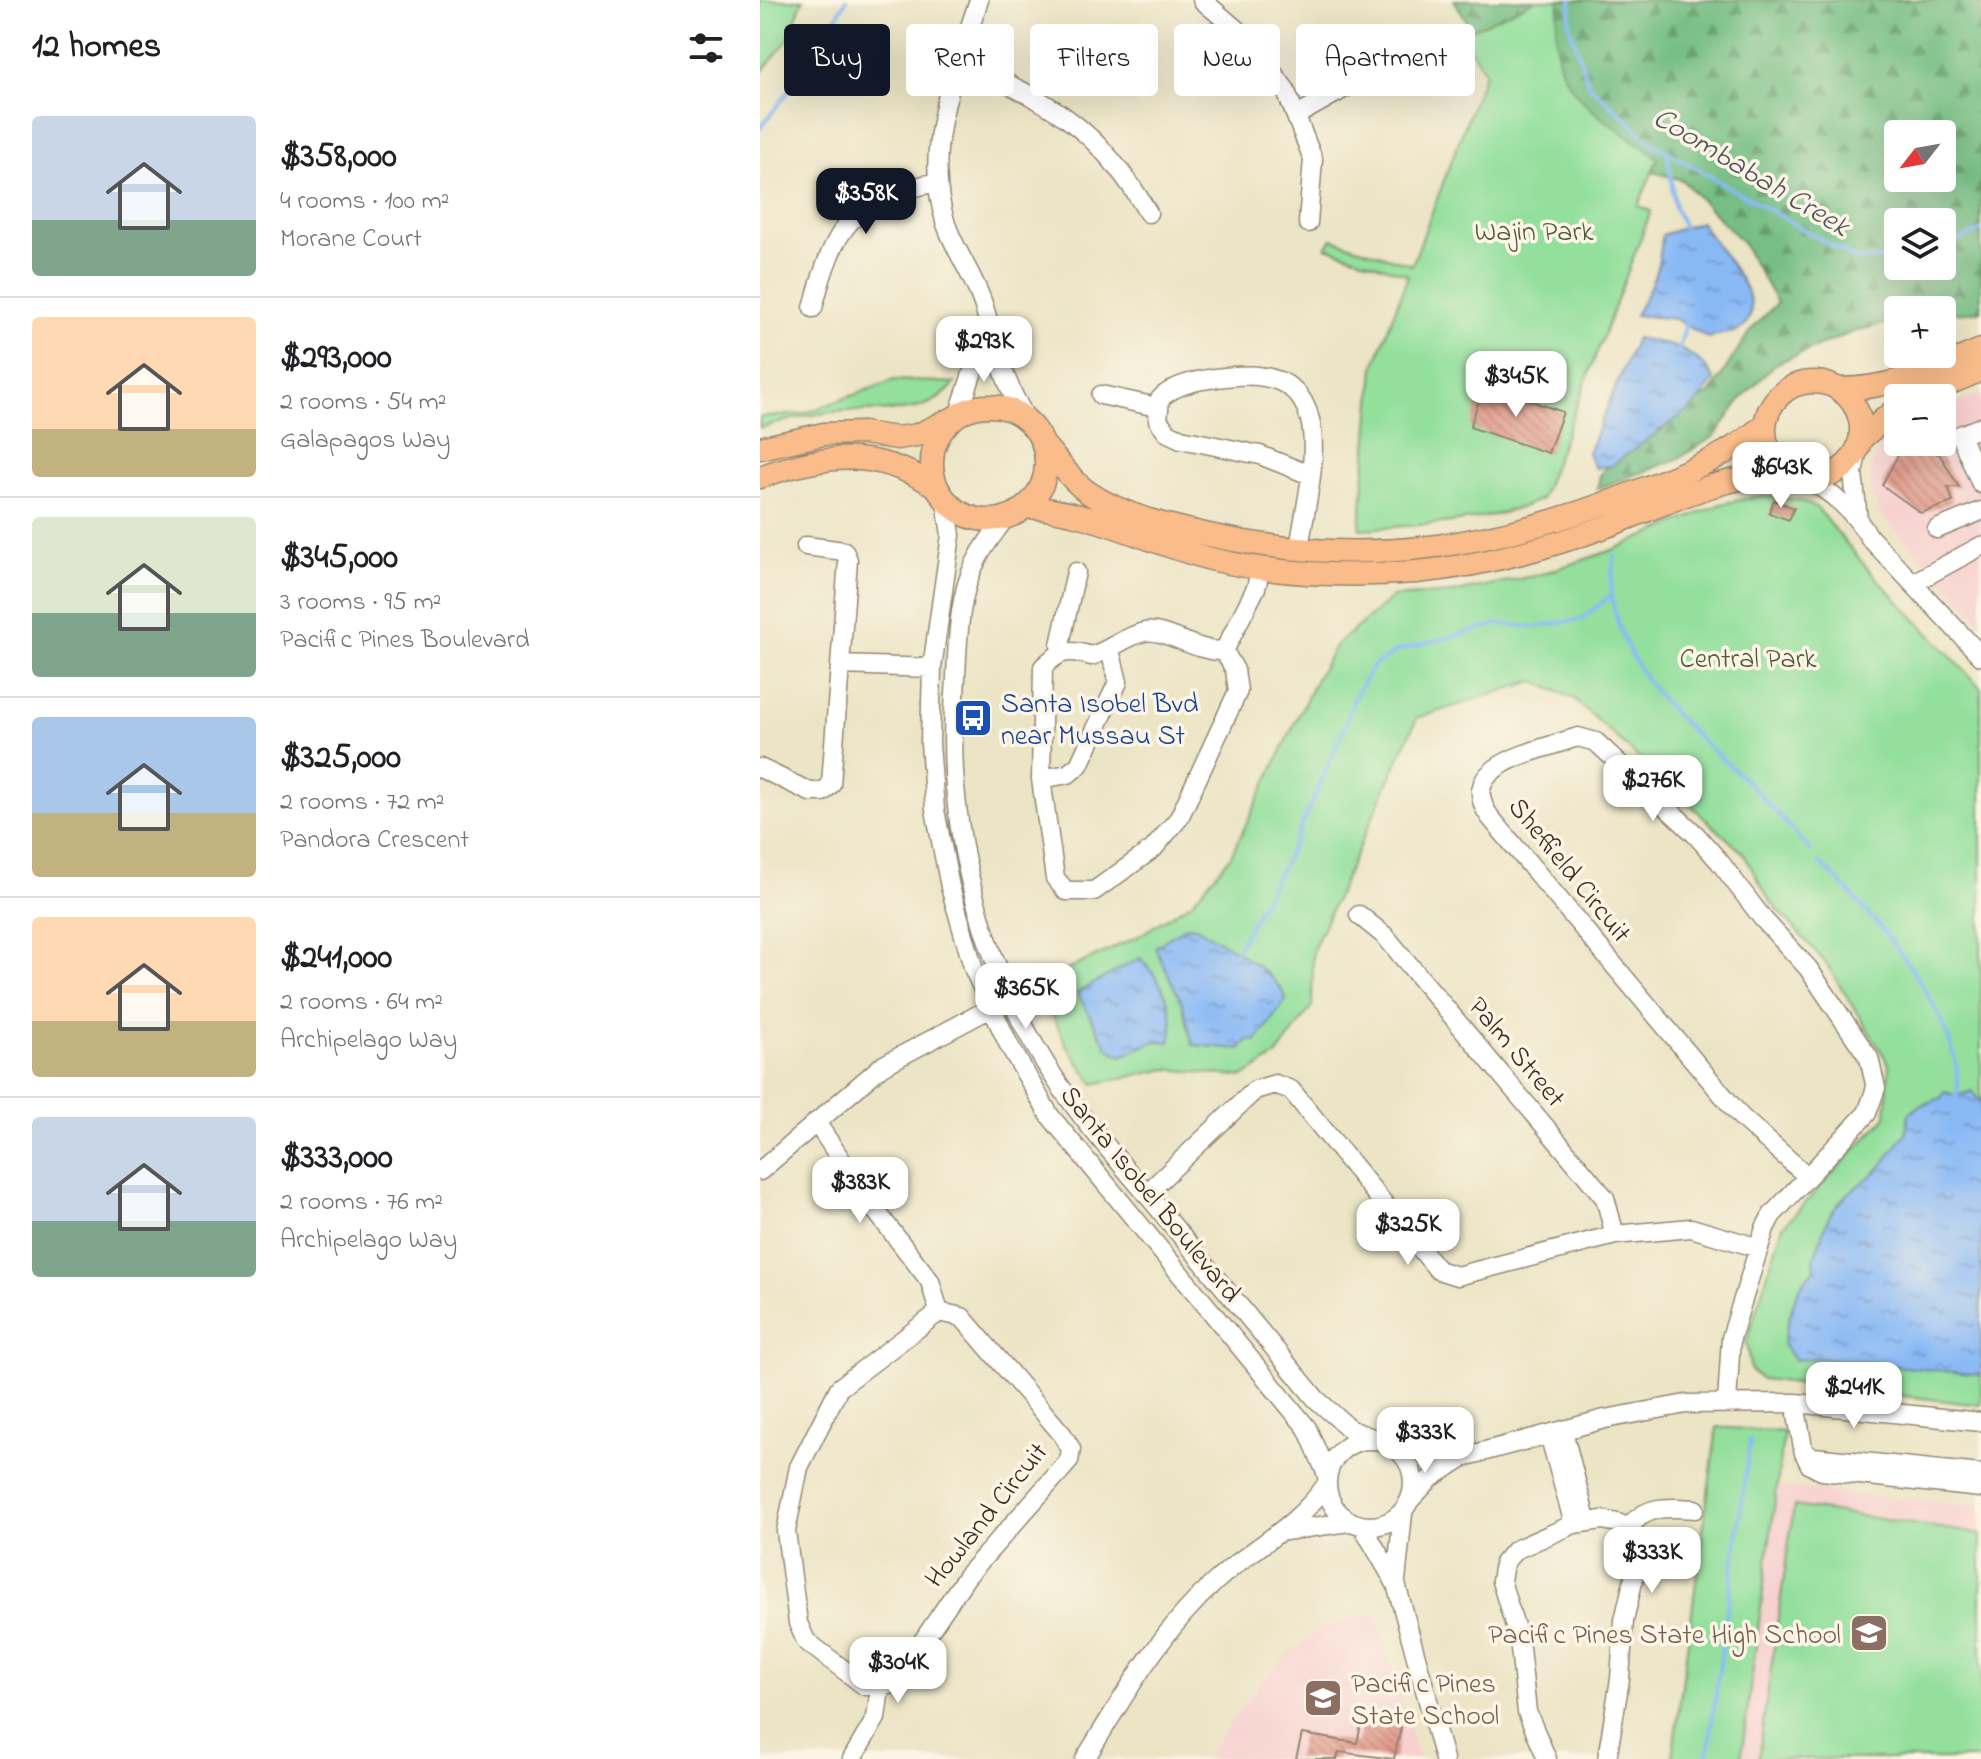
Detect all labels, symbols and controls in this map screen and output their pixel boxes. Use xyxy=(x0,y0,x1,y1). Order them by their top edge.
text: 12 homes xyxy=(32,23,161,73)
chip: Buy xyxy=(784,24,890,96)
chip: Rent xyxy=(906,24,1014,96)
chip: Filters xyxy=(1030,24,1158,96)
chip: New xyxy=(1174,24,1280,96)
chip: Apartment xyxy=(1296,24,1475,96)
icon: filters xyxy=(684,26,728,70)
water label: Coombabah Creek xyxy=(1644,97,1859,251)
north arrow xyxy=(1884,120,1956,192)
map controls xyxy=(1884,120,1956,456)
text: $358,000 xyxy=(280,133,397,183)
icon: home xyxy=(96,148,192,244)
pin: $358K xyxy=(810,168,922,236)
text: $358K xyxy=(834,175,898,213)
text: 4 rooms · 100 m² xyxy=(280,183,449,221)
button: layers xyxy=(1884,208,1956,280)
park label: Wajin Park xyxy=(1475,213,1594,254)
text: Morane Court xyxy=(280,221,422,259)
button: + xyxy=(1884,296,1956,368)
pin: $293K xyxy=(928,316,1040,384)
text: $293K xyxy=(954,323,1014,361)
text: $293,000 xyxy=(280,334,392,384)
icon: home xyxy=(96,349,192,445)
pin: $345K xyxy=(1460,351,1572,419)
text: $345K xyxy=(1484,358,1548,396)
text: 2 rooms · 54 m² xyxy=(280,384,446,422)
button: − xyxy=(1884,384,1956,456)
text: Galapagos Way xyxy=(280,422,451,460)
pin: $643K xyxy=(1725,442,1837,510)
text: $643K xyxy=(1750,449,1812,487)
text: $345,000 xyxy=(280,534,398,584)
icon: home xyxy=(96,549,192,645)
text: 3 rooms · 95 m² xyxy=(280,584,441,622)
text: Pacific Pines Boulevard xyxy=(280,622,530,660)
park label: Central Park xyxy=(1679,640,1817,681)
place label: Santa Isobel Bvd near Mussau St xyxy=(1001,685,1199,758)
bus stop icon: Santa Isobel Bvd near Mussau St xyxy=(952,697,994,739)
text: $325,000 xyxy=(280,734,401,784)
icon: home xyxy=(96,749,192,845)
pin: $276K xyxy=(1597,755,1709,823)
text: $276K xyxy=(1621,762,1685,800)
text: 2 rooms · 72 m² xyxy=(280,784,445,822)
street label: Sheffield Circuit xyxy=(1497,789,1640,953)
text: Pandora Crescent xyxy=(280,822,469,860)
text: $241,000 xyxy=(280,934,392,984)
icon: home xyxy=(96,949,192,1045)
pin: $365K xyxy=(970,963,1082,1031)
text: $365K xyxy=(993,970,1059,1008)
text: 2 rooms · 64 m² xyxy=(280,984,443,1022)
street label: Palm Street xyxy=(1457,989,1574,1118)
text: Archipelago Way xyxy=(280,1022,457,1060)
street label: Santa Isobel Boulevard xyxy=(1049,1078,1250,1313)
text: $333,000 xyxy=(280,1134,393,1184)
icon: home xyxy=(96,1149,192,1245)
pin: $383K xyxy=(804,1157,916,1225)
text: $383K xyxy=(830,1164,890,1202)
text: 2 rooms · 76 m² xyxy=(280,1184,443,1222)
pin: $325K xyxy=(1352,1199,1464,1267)
text: $325K xyxy=(1375,1206,1441,1244)
text: Archipelago Way xyxy=(280,1222,457,1260)
pin: $241K xyxy=(1798,1362,1910,1430)
text: $241K xyxy=(1824,1369,1884,1407)
pin: $333K xyxy=(1369,1407,1481,1475)
text: $333K xyxy=(1395,1414,1455,1452)
street label: Howland Circuit xyxy=(916,1435,1059,1598)
pin: $333K xyxy=(1596,1527,1708,1595)
text: $333K xyxy=(1622,1534,1682,1572)
school or university icon: Pacific Pines State High School xyxy=(1848,1612,1890,1654)
place label: Pacific Pines State High School xyxy=(1488,1616,1841,1657)
pin: $304K xyxy=(842,1637,954,1705)
text: $304K xyxy=(867,1644,929,1682)
place label: Pacific Pines State School xyxy=(1351,1665,1499,1738)
school or university icon: Pacific Pines State School xyxy=(1302,1677,1344,1719)

